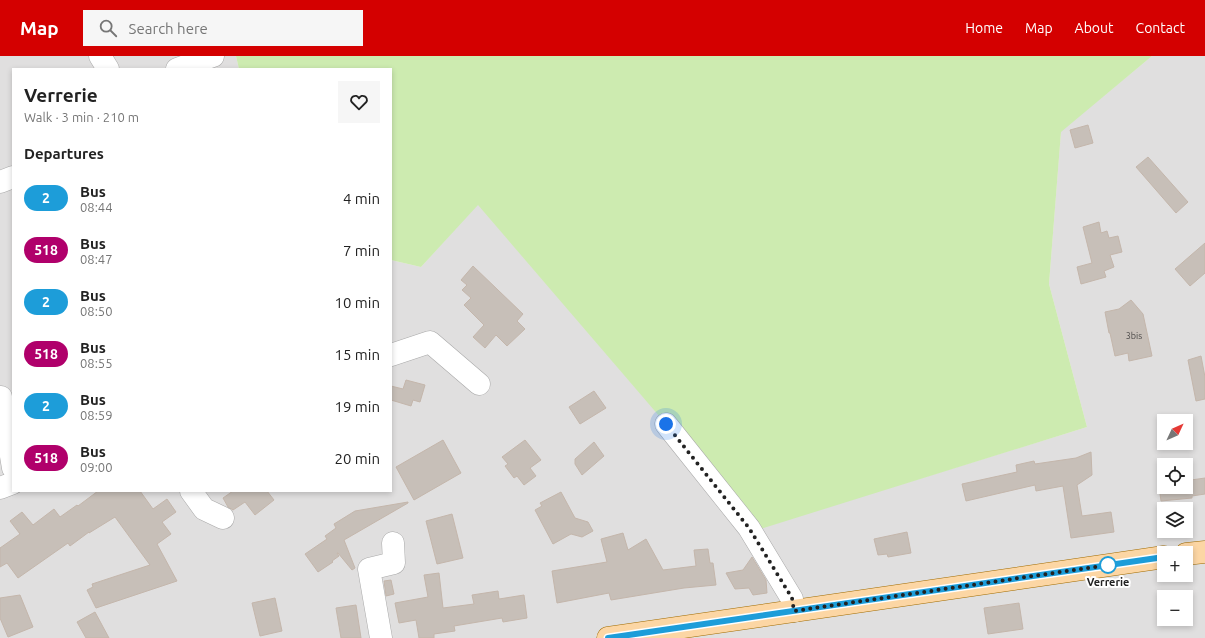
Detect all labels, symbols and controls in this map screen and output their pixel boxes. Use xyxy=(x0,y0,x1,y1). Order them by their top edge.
search box xyxy=(83,10,363,46)
text: Map xyxy=(20,17,59,39)
icon: search xyxy=(97,17,119,39)
text: Search here xyxy=(129,20,208,37)
text: Home xyxy=(965,20,1003,36)
text: Map xyxy=(1025,20,1053,36)
text: About xyxy=(1075,20,1114,36)
text: Contact xyxy=(1136,20,1185,36)
button: heart xyxy=(338,81,380,123)
text: Verrerie xyxy=(24,84,98,106)
text: Walk · 3 min · 210 m xyxy=(24,110,139,124)
text: Departures xyxy=(24,145,104,162)
text: Bus xyxy=(80,183,106,200)
text: 2 xyxy=(42,190,50,206)
text: 4 min xyxy=(343,190,380,207)
text: 08:44 xyxy=(80,200,113,214)
text: Bus xyxy=(80,235,106,252)
text: 518 xyxy=(34,242,58,258)
text: 7 min xyxy=(343,242,380,259)
text: 08:47 xyxy=(80,252,113,266)
text: Bus xyxy=(80,287,106,304)
text: 2 xyxy=(42,294,50,310)
text: 10 min xyxy=(334,294,380,311)
text: 08:50 xyxy=(80,304,113,318)
house number: 3bis xyxy=(1126,331,1142,341)
text: Bus xyxy=(80,339,106,356)
text: 518 xyxy=(34,346,58,362)
text: 15 min xyxy=(334,346,380,363)
text: 08:55 xyxy=(80,356,113,370)
text: Bus xyxy=(80,391,106,408)
text: 2 xyxy=(42,398,50,414)
text: 19 min xyxy=(334,398,380,415)
text: 08:59 xyxy=(80,408,113,422)
your location xyxy=(656,414,676,434)
north arrow xyxy=(1157,414,1193,450)
map controls xyxy=(1157,414,1193,626)
text: Bus xyxy=(80,443,106,460)
text: 518 xyxy=(34,450,58,466)
text: 20 min xyxy=(334,450,380,467)
button: locate xyxy=(1157,458,1193,494)
text: 09:00 xyxy=(80,460,113,474)
button: layers xyxy=(1157,502,1193,538)
button: + xyxy=(1157,546,1193,582)
marker: Verrerie xyxy=(1099,556,1117,574)
place label: Verrerie xyxy=(1087,576,1129,588)
button: − xyxy=(1157,590,1193,626)

